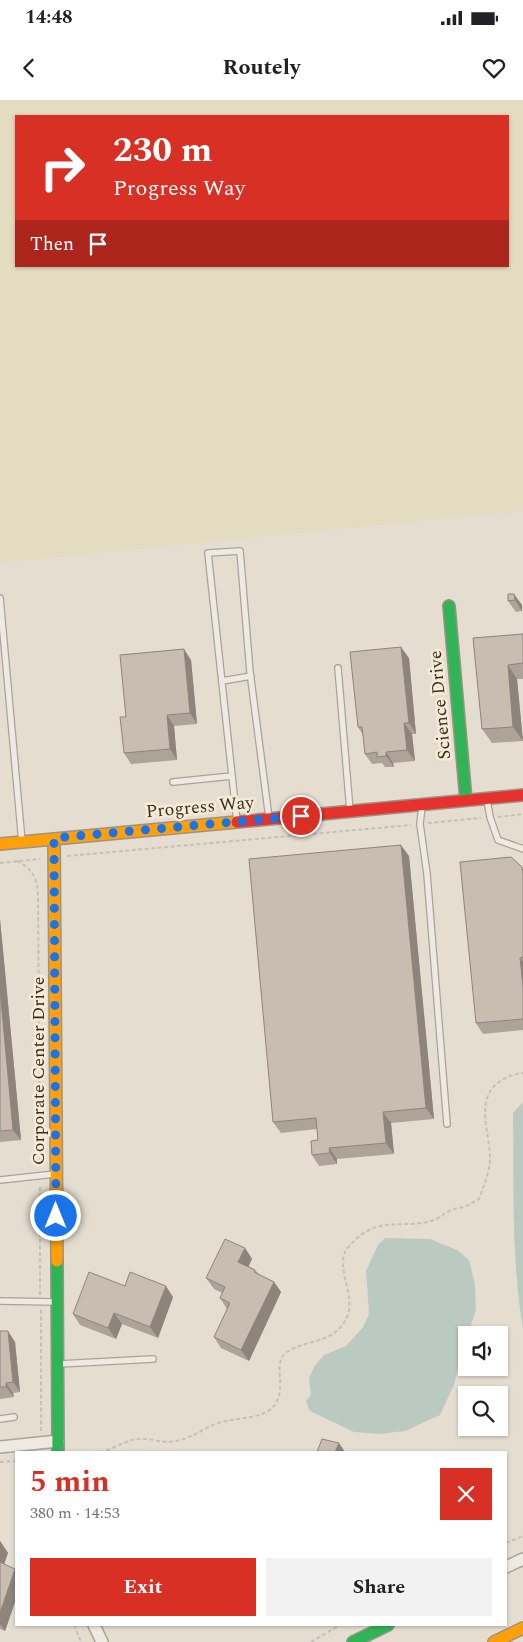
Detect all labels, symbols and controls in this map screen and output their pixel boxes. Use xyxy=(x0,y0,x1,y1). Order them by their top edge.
text: 14:48 xyxy=(25,3,73,32)
text: Routely xyxy=(223,51,300,84)
icon: back xyxy=(15,54,43,82)
icon: heart xyxy=(480,54,508,82)
text: 230 m xyxy=(113,124,212,177)
icon: right xyxy=(30,135,95,200)
text: Progress Way xyxy=(113,172,245,205)
text: Then xyxy=(30,230,74,259)
icon: arrive xyxy=(84,230,112,258)
street label: Science Drive xyxy=(422,649,458,761)
street label: Progress Way xyxy=(145,789,256,825)
pin xyxy=(280,795,322,837)
icon: arrive xyxy=(287,802,315,830)
street label: Corporate Center Drive xyxy=(25,977,52,1165)
position arrow xyxy=(29,1189,81,1241)
map controls xyxy=(458,1326,508,1436)
button: sound xyxy=(458,1326,508,1376)
button: search xyxy=(458,1386,508,1436)
text: 5 min xyxy=(30,1459,110,1505)
button: close xyxy=(440,1468,492,1520)
text: 380 m · 14:53 xyxy=(30,1501,120,1525)
button: Exit xyxy=(30,1558,256,1616)
button: Share xyxy=(266,1558,492,1616)

